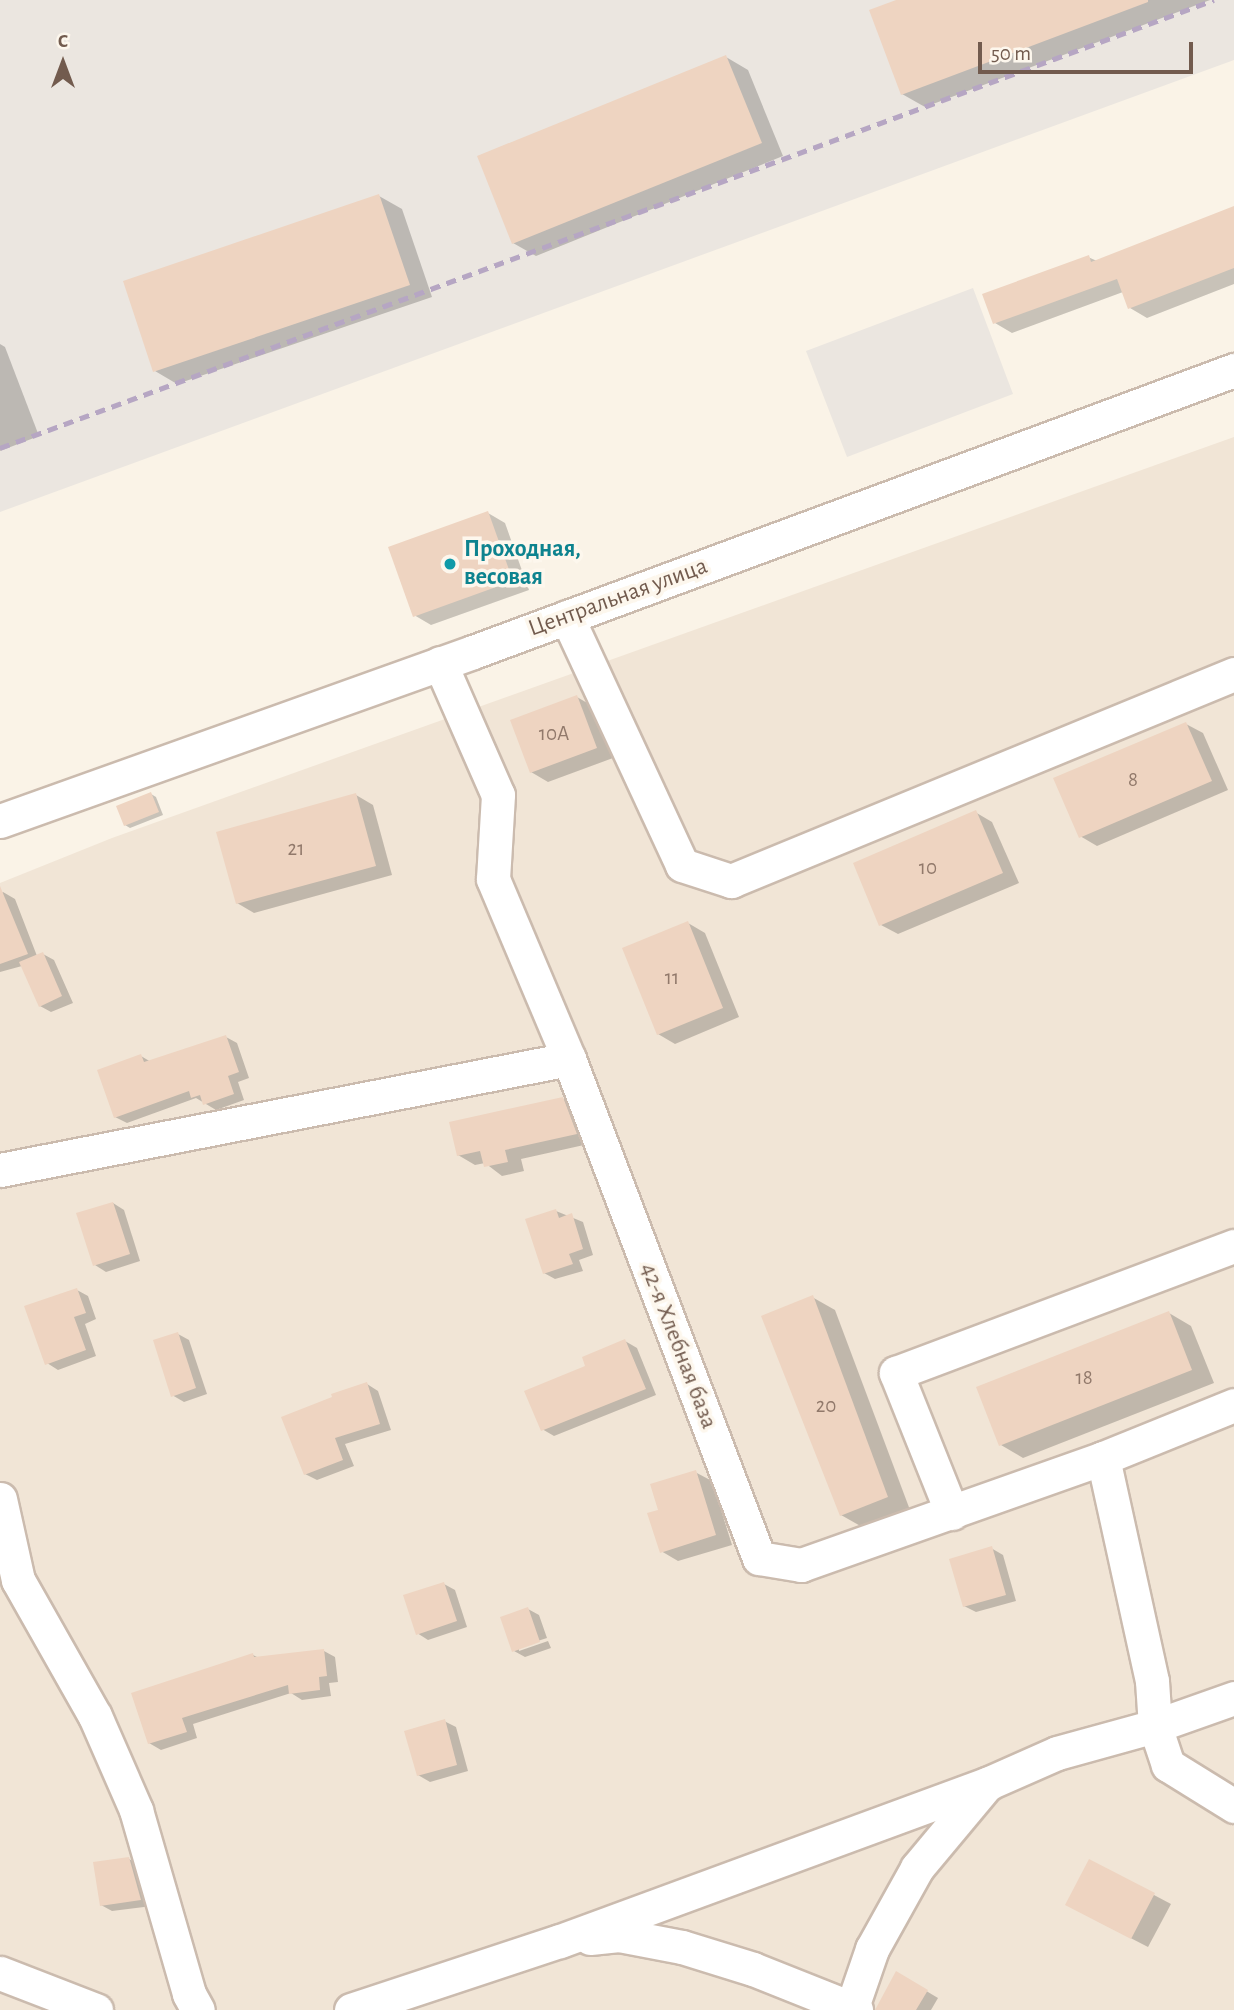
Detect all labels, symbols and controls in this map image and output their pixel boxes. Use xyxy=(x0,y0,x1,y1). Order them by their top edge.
north arrow xyxy=(28,28,98,98)
scale bar xyxy=(982,28,1197,72)
text: С xyxy=(58,32,68,51)
text: 50 m xyxy=(991,43,1031,64)
place label: Проходная, весовая xyxy=(464,536,581,592)
street label: Центральная улица xyxy=(524,552,712,644)
marker: Проходная, весовая xyxy=(442,556,458,572)
house number: 10А xyxy=(539,721,569,747)
house number: 8 xyxy=(1128,767,1138,793)
house number: 21 xyxy=(288,836,304,862)
house number: 10 xyxy=(919,855,937,881)
house number: 11 xyxy=(665,965,679,991)
street label: 42-я Хлебная база xyxy=(633,1259,723,1433)
house number: 18 xyxy=(1075,1365,1093,1391)
house number: 20 xyxy=(816,1393,836,1419)

